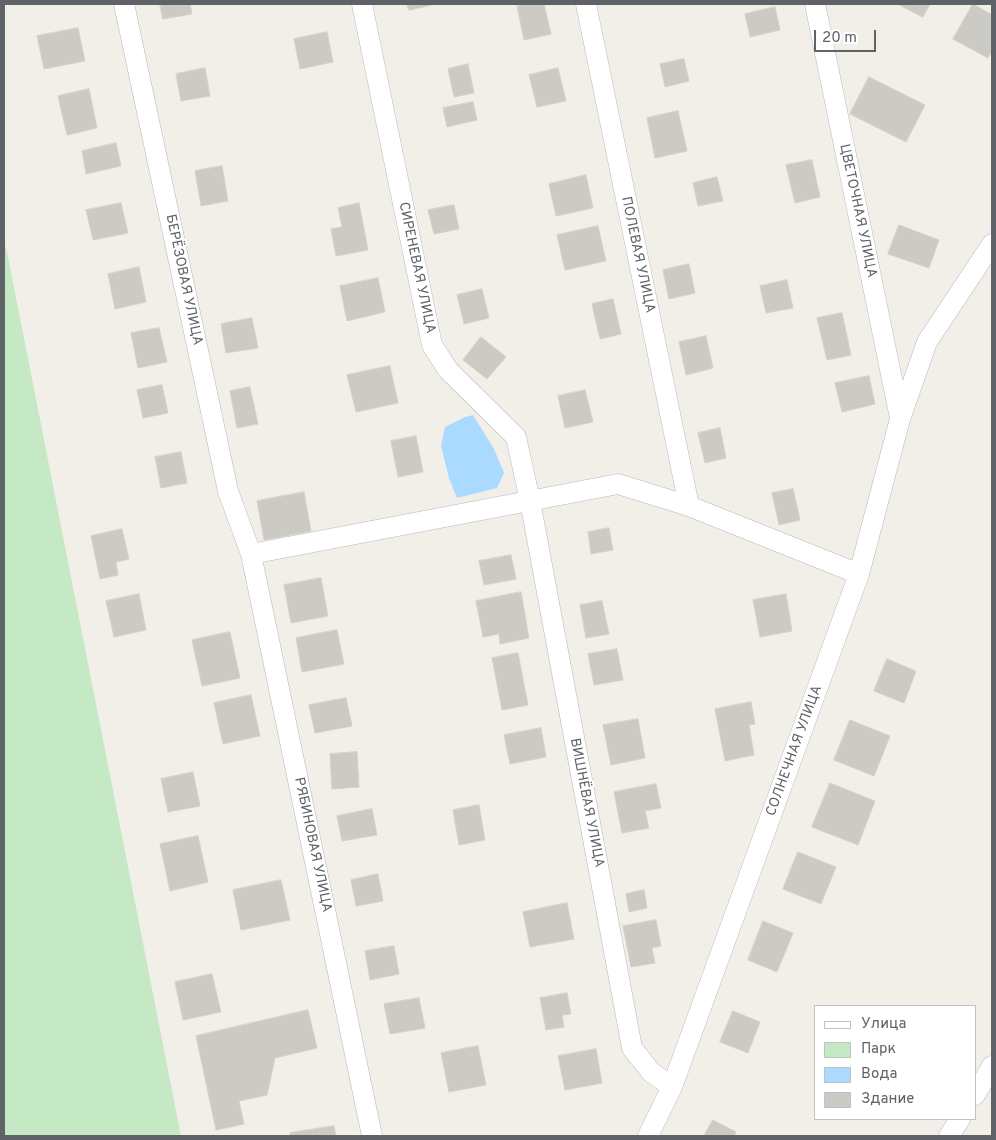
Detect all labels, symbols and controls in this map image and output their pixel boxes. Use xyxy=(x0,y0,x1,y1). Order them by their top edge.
scale bar xyxy=(816,20,878,52)
text: 20 m xyxy=(822,29,857,48)
street label: ЦВЕТОЧНАЯ УЛИЦА xyxy=(835,143,879,279)
street label: ПОЛЕВАЯ УЛИЦА xyxy=(616,195,658,315)
street label: СИРЕНЕВАЯ УЛИЦА xyxy=(394,201,438,335)
street label: БЕРЁЗОВАЯ УЛИЦА xyxy=(161,213,205,347)
street label: СОЛНЕЧНАЯ УЛИЦА xyxy=(763,683,827,819)
street label: ВИШНЁВАЯ УЛИЦА xyxy=(565,737,607,869)
street label: РЯБИНОВАЯ УЛИЦА xyxy=(289,776,335,914)
legend xyxy=(814,1005,976,1120)
text: Улица xyxy=(861,1015,906,1034)
text: Парк xyxy=(861,1040,896,1059)
text: Вода xyxy=(861,1065,897,1084)
text: Здание xyxy=(861,1090,914,1109)

